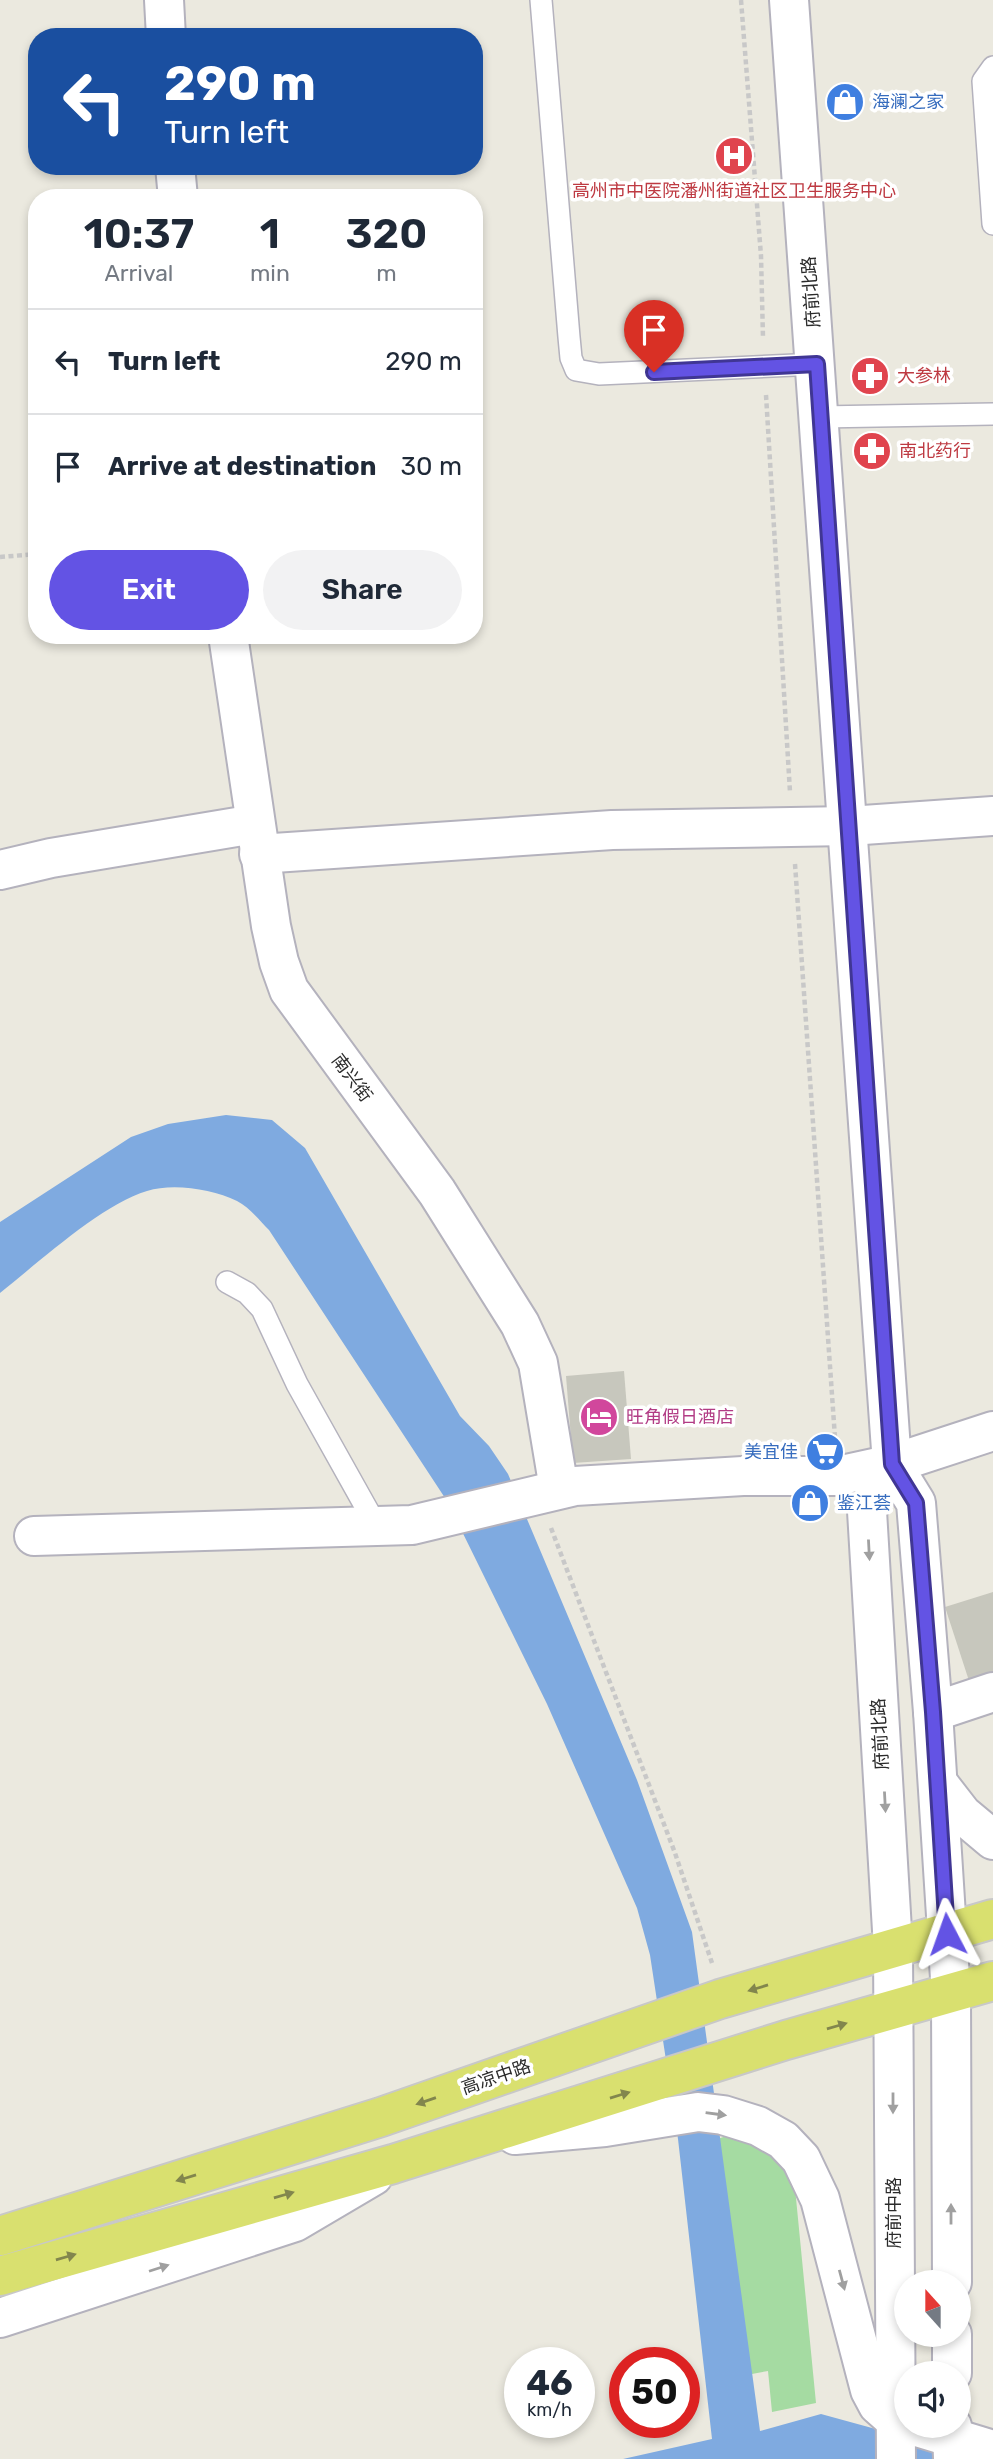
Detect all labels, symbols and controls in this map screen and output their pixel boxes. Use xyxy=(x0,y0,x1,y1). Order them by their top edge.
text: 290 m xyxy=(164,54,316,112)
icon: left xyxy=(49,56,140,147)
shop icon: 海澜之家 xyxy=(824,81,866,123)
place label: 海澜之家 xyxy=(872,91,944,113)
text: Turn left xyxy=(164,113,289,151)
hospital icon: 高州市中医院潘州街道社区卫生服务中心 xyxy=(713,135,755,177)
place label: 高州市中医院潘州街道社区卫生服务中心 xyxy=(572,180,896,202)
text: 10:37 xyxy=(84,209,194,259)
text: 1 xyxy=(260,209,280,259)
text: 320 xyxy=(346,209,427,259)
street label: 府前北路 xyxy=(798,255,824,329)
text: Arrival xyxy=(104,259,173,287)
text: min xyxy=(250,259,290,287)
text: m xyxy=(376,259,397,287)
pin xyxy=(624,300,684,372)
icon: arrive xyxy=(635,311,673,349)
icon: left xyxy=(49,343,87,381)
text: Turn left xyxy=(108,346,220,377)
text: 290 m xyxy=(385,346,462,377)
pharmacy icon: 大参林 xyxy=(849,355,891,397)
place label: 大参林 xyxy=(897,365,951,387)
pharmacy icon: 南北药行 xyxy=(851,430,893,472)
place label: 南北药行 xyxy=(899,440,971,462)
icon: arrive xyxy=(49,448,87,486)
text: Arrive at destination xyxy=(108,451,376,482)
text: 30 m xyxy=(400,451,462,482)
button: Exit xyxy=(49,550,249,630)
button: Share xyxy=(263,550,462,630)
street label: 南兴街 xyxy=(327,1050,377,1106)
hotel icon: 旺角假日酒店 xyxy=(578,1396,620,1438)
place label: 旺角假日酒店 xyxy=(626,1406,734,1428)
supermarket icon: 美宜佳 xyxy=(804,1431,846,1473)
place label: 美宜佳 xyxy=(744,1441,798,1463)
shop icon: 鉴江荟 xyxy=(789,1482,831,1524)
place label: 鉴江荟 xyxy=(837,1492,891,1514)
one-way arrow xyxy=(864,1540,875,1562)
street label: 府前北路 xyxy=(867,1697,893,1771)
one-way arrow xyxy=(879,1791,890,1813)
position arrow xyxy=(910,1897,984,1971)
one-way arrow xyxy=(747,1984,768,1994)
one-way arrow xyxy=(826,2020,847,2030)
street label: 高凉中路 xyxy=(458,2055,534,2099)
one-way arrow xyxy=(609,2089,630,2099)
one-way arrow xyxy=(887,2092,899,2114)
one-way arrow xyxy=(416,2096,437,2107)
one-way arrow xyxy=(705,2109,727,2120)
one-way arrow xyxy=(176,2173,197,2183)
street label: 府前中路 xyxy=(883,2177,905,2249)
one-way arrow xyxy=(274,2190,295,2200)
one-way arrow xyxy=(945,2203,957,2225)
one-way arrow xyxy=(55,2252,76,2262)
one-way arrow xyxy=(148,2262,169,2273)
one-way arrow xyxy=(837,2270,848,2292)
north arrow xyxy=(894,2270,971,2347)
map controls xyxy=(894,2270,971,2438)
speed limit sign: 50 xyxy=(609,2347,700,2438)
button: sound xyxy=(894,2361,971,2438)
text: 46 xyxy=(526,2362,573,2404)
text: km/h xyxy=(527,2399,572,2421)

